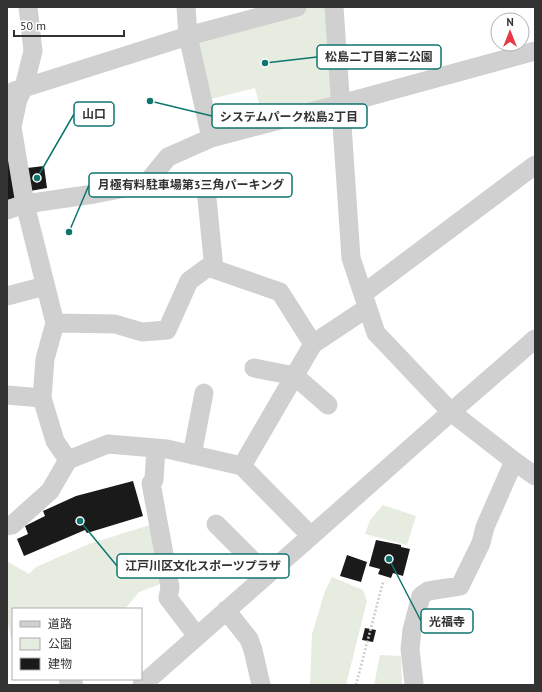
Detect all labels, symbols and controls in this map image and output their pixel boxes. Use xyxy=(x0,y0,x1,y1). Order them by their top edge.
scale bar xyxy=(14,12,124,38)
north arrow xyxy=(490,12,530,52)
text: N xyxy=(506,15,514,29)
text: 50 m xyxy=(20,18,46,33)
callout: 松島二丁目第二公園 xyxy=(317,45,441,69)
text: 松島二丁目第二公園 xyxy=(325,49,433,64)
callout: 山口 xyxy=(74,102,114,126)
callout: システムパーク松島2丁目 xyxy=(212,104,367,128)
text: 山口 xyxy=(82,106,106,121)
text: システムパーク松島2丁目 xyxy=(220,109,358,124)
callout: 月極有料駐車場第3三角パーキング xyxy=(89,173,292,197)
text: 月極有料駐車場第3三角パーキング xyxy=(98,177,284,192)
callout: 江戸川区文化スポーツプラザ xyxy=(117,554,289,578)
text: 江戸川区文化スポーツプラザ xyxy=(125,558,281,573)
legend xyxy=(12,608,142,680)
callout: 光福寺 xyxy=(421,609,473,633)
text: 光福寺 xyxy=(429,614,465,629)
text: 道路 xyxy=(48,616,72,631)
text: 公園 xyxy=(48,636,72,651)
text: 建物 xyxy=(48,656,72,671)

